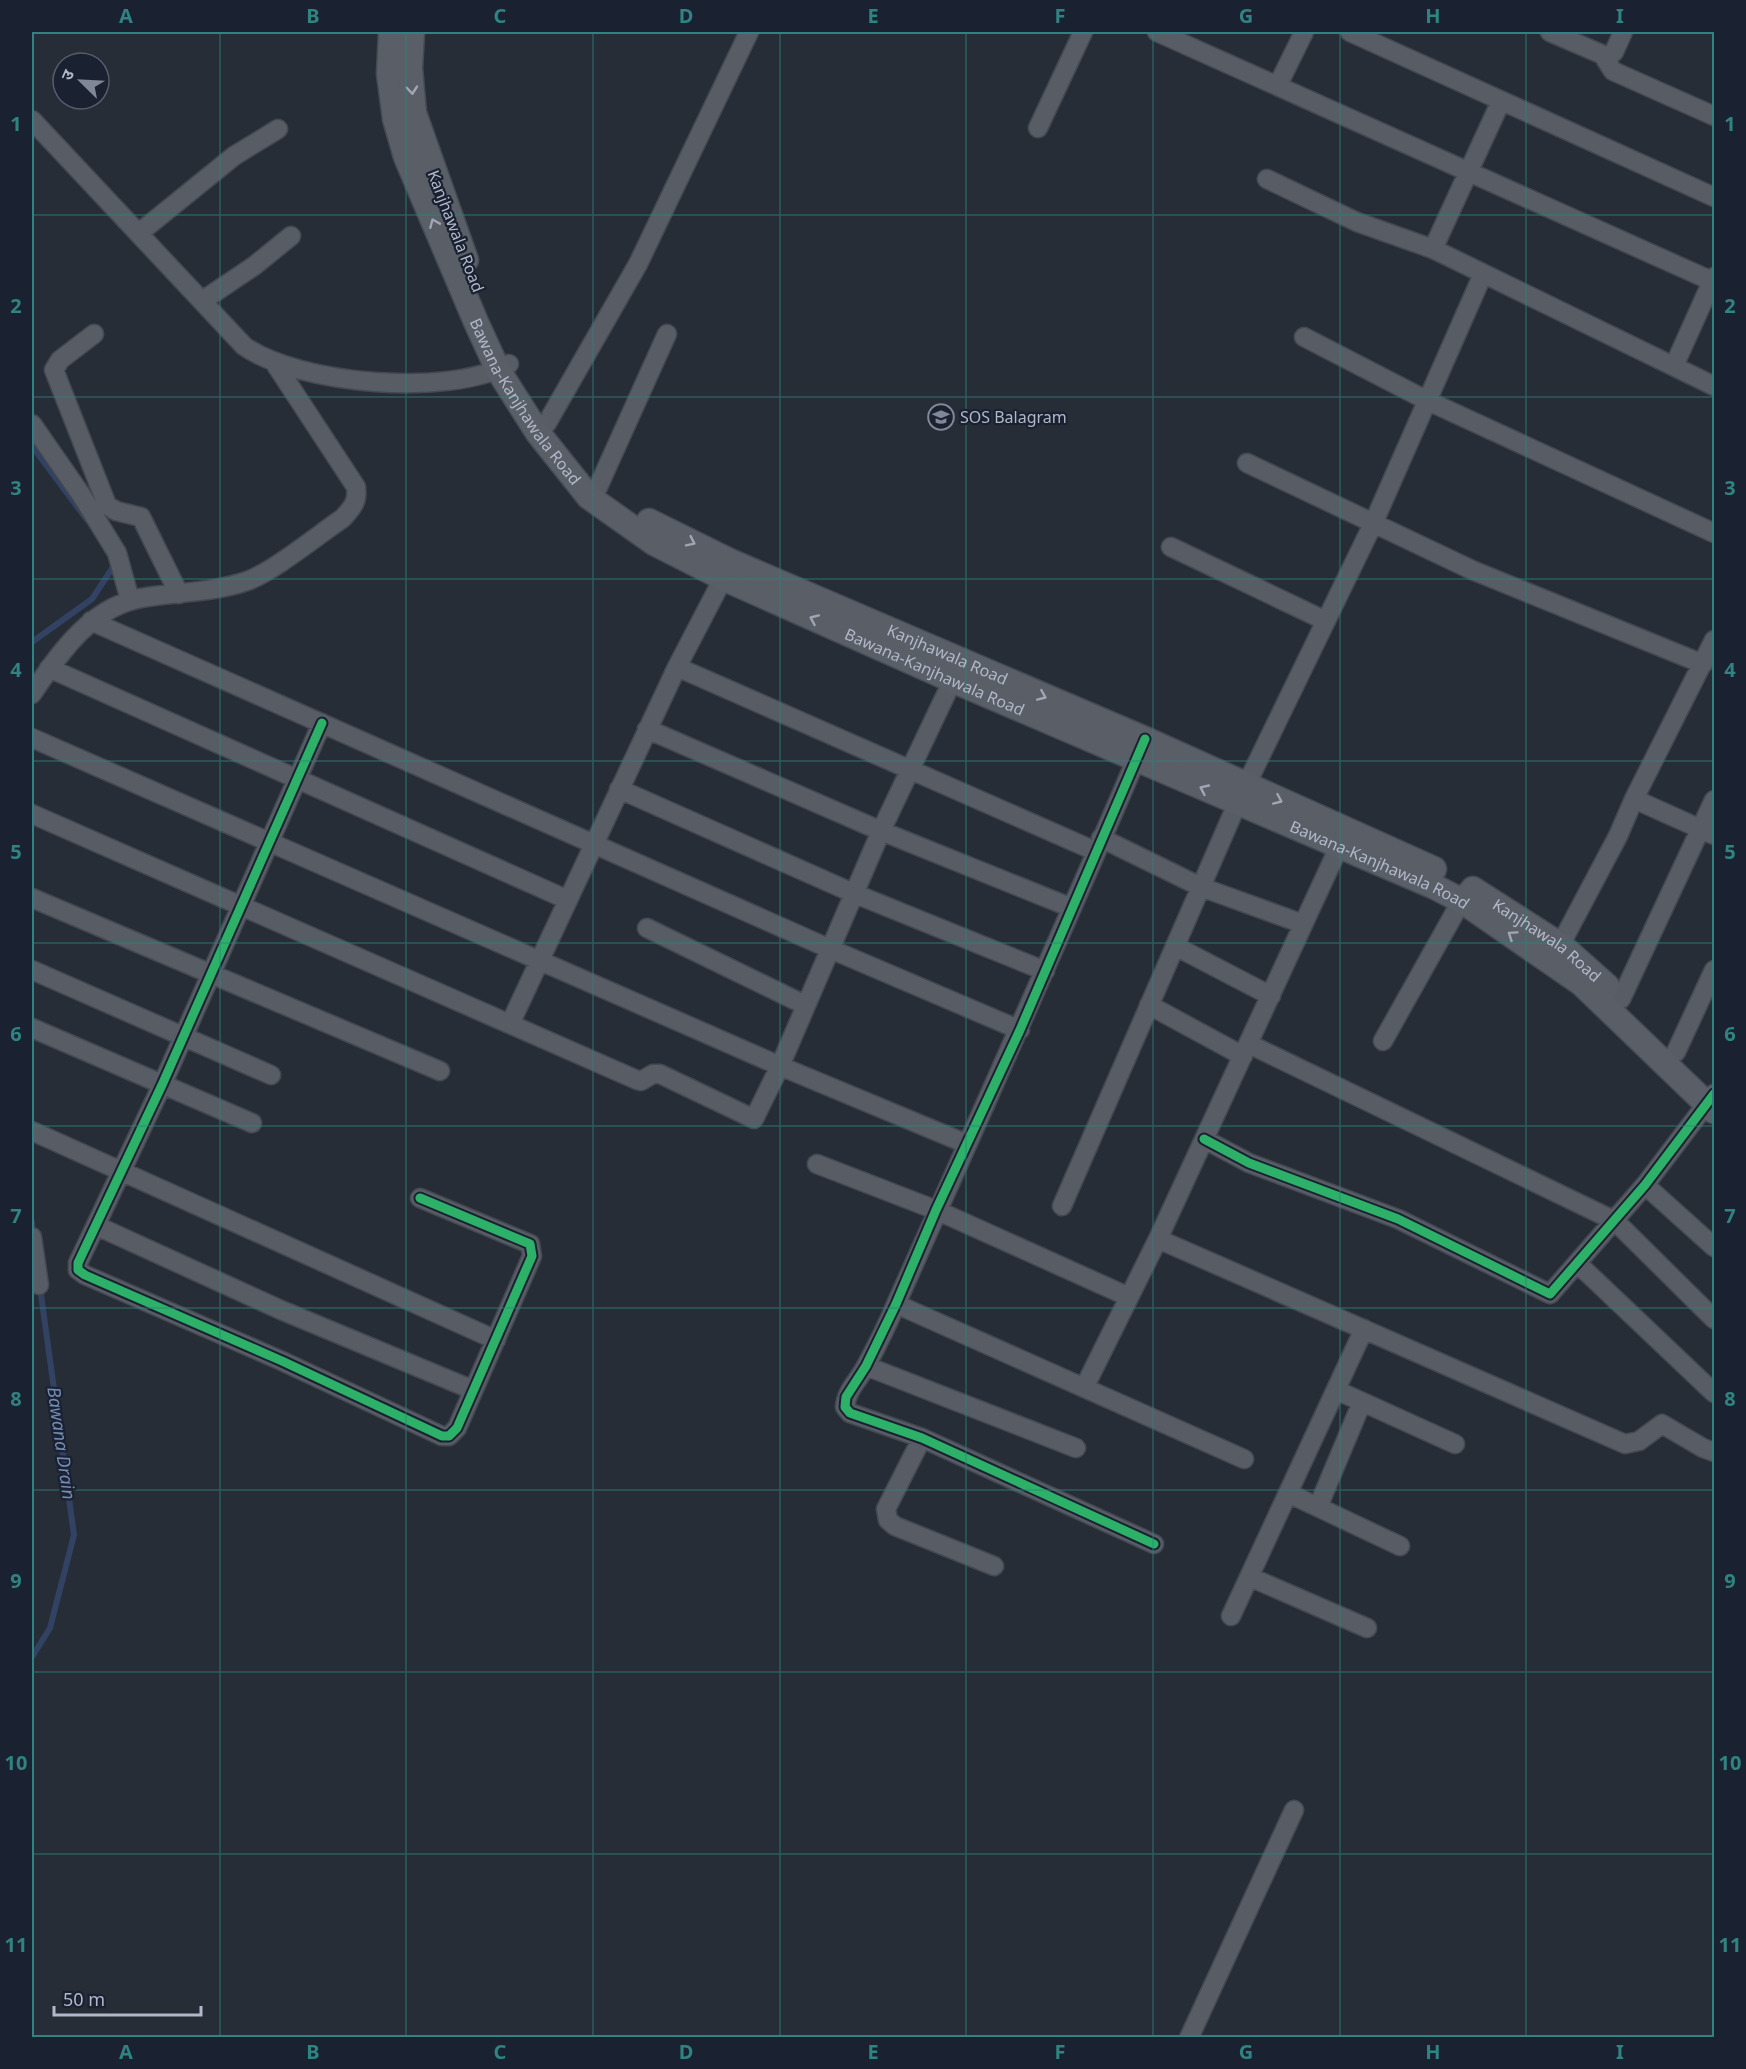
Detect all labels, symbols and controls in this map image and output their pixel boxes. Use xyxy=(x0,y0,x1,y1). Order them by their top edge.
text: A xyxy=(119,2,133,29)
text: B xyxy=(306,2,320,29)
text: C xyxy=(494,2,507,29)
text: D xyxy=(679,2,693,29)
text: E xyxy=(867,2,879,29)
text: F xyxy=(1055,2,1065,29)
text: G xyxy=(1239,2,1253,29)
text: H xyxy=(1425,2,1441,29)
text: I xyxy=(1616,2,1624,29)
north arrow xyxy=(51,51,111,111)
text: उ xyxy=(55,66,80,84)
one-way arrow xyxy=(405,85,418,94)
text: 1 xyxy=(10,110,22,137)
text: 1 xyxy=(1724,110,1736,137)
street label: Kanjhawala Road xyxy=(423,167,489,295)
one-way arrow xyxy=(429,219,441,230)
text: 2 xyxy=(10,292,22,319)
text: 2 xyxy=(1724,292,1736,319)
street label: Bawana-Kanjhawala Road xyxy=(465,314,586,489)
school or university icon: SOS Balagram xyxy=(926,402,956,432)
place label: SOS Balagram xyxy=(960,406,1067,428)
text: 3 xyxy=(10,474,22,501)
text: 3 xyxy=(1724,474,1736,501)
one-way arrow xyxy=(684,535,695,547)
one-way arrow xyxy=(809,614,820,626)
street label: Kanjhawala Road xyxy=(884,619,1011,690)
street label: Bawana-Kanjhawala Road xyxy=(841,623,1028,721)
text: 4 xyxy=(10,656,22,683)
text: 4 xyxy=(1724,656,1736,683)
one-way arrow xyxy=(1036,689,1047,701)
one-way arrow xyxy=(1200,784,1211,796)
one-way arrow xyxy=(1272,793,1283,805)
street label: Bawana-Kanjhawala Road xyxy=(1287,815,1474,914)
text: 5 xyxy=(10,838,22,865)
text: 5 xyxy=(1724,838,1736,865)
street label: Kanjhawala Road xyxy=(1488,893,1606,987)
one-way arrow xyxy=(1508,931,1519,942)
text: 6 xyxy=(10,1020,22,1047)
text: 6 xyxy=(1724,1020,1736,1047)
text: 7 xyxy=(10,1202,22,1229)
text: 7 xyxy=(1724,1202,1736,1229)
text: 8 xyxy=(10,1385,22,1412)
water label: Bawana Drain xyxy=(42,1385,82,1501)
text: 8 xyxy=(1724,1385,1736,1412)
text: 9 xyxy=(10,1567,22,1594)
text: 9 xyxy=(1724,1567,1736,1594)
text: 10 xyxy=(5,1749,27,1776)
text: 10 xyxy=(1719,1749,1741,1776)
text: 11 xyxy=(5,1931,27,1958)
text: 11 xyxy=(1719,1931,1741,1958)
scale bar xyxy=(54,1979,201,2017)
text: 50 m xyxy=(63,1987,105,2011)
text: A xyxy=(119,2038,133,2065)
text: B xyxy=(306,2038,320,2065)
text: C xyxy=(494,2038,507,2065)
text: D xyxy=(679,2038,693,2065)
text: E xyxy=(867,2038,879,2065)
text: F xyxy=(1055,2038,1065,2065)
text: G xyxy=(1239,2038,1253,2065)
text: H xyxy=(1425,2038,1441,2065)
text: I xyxy=(1616,2038,1624,2065)

